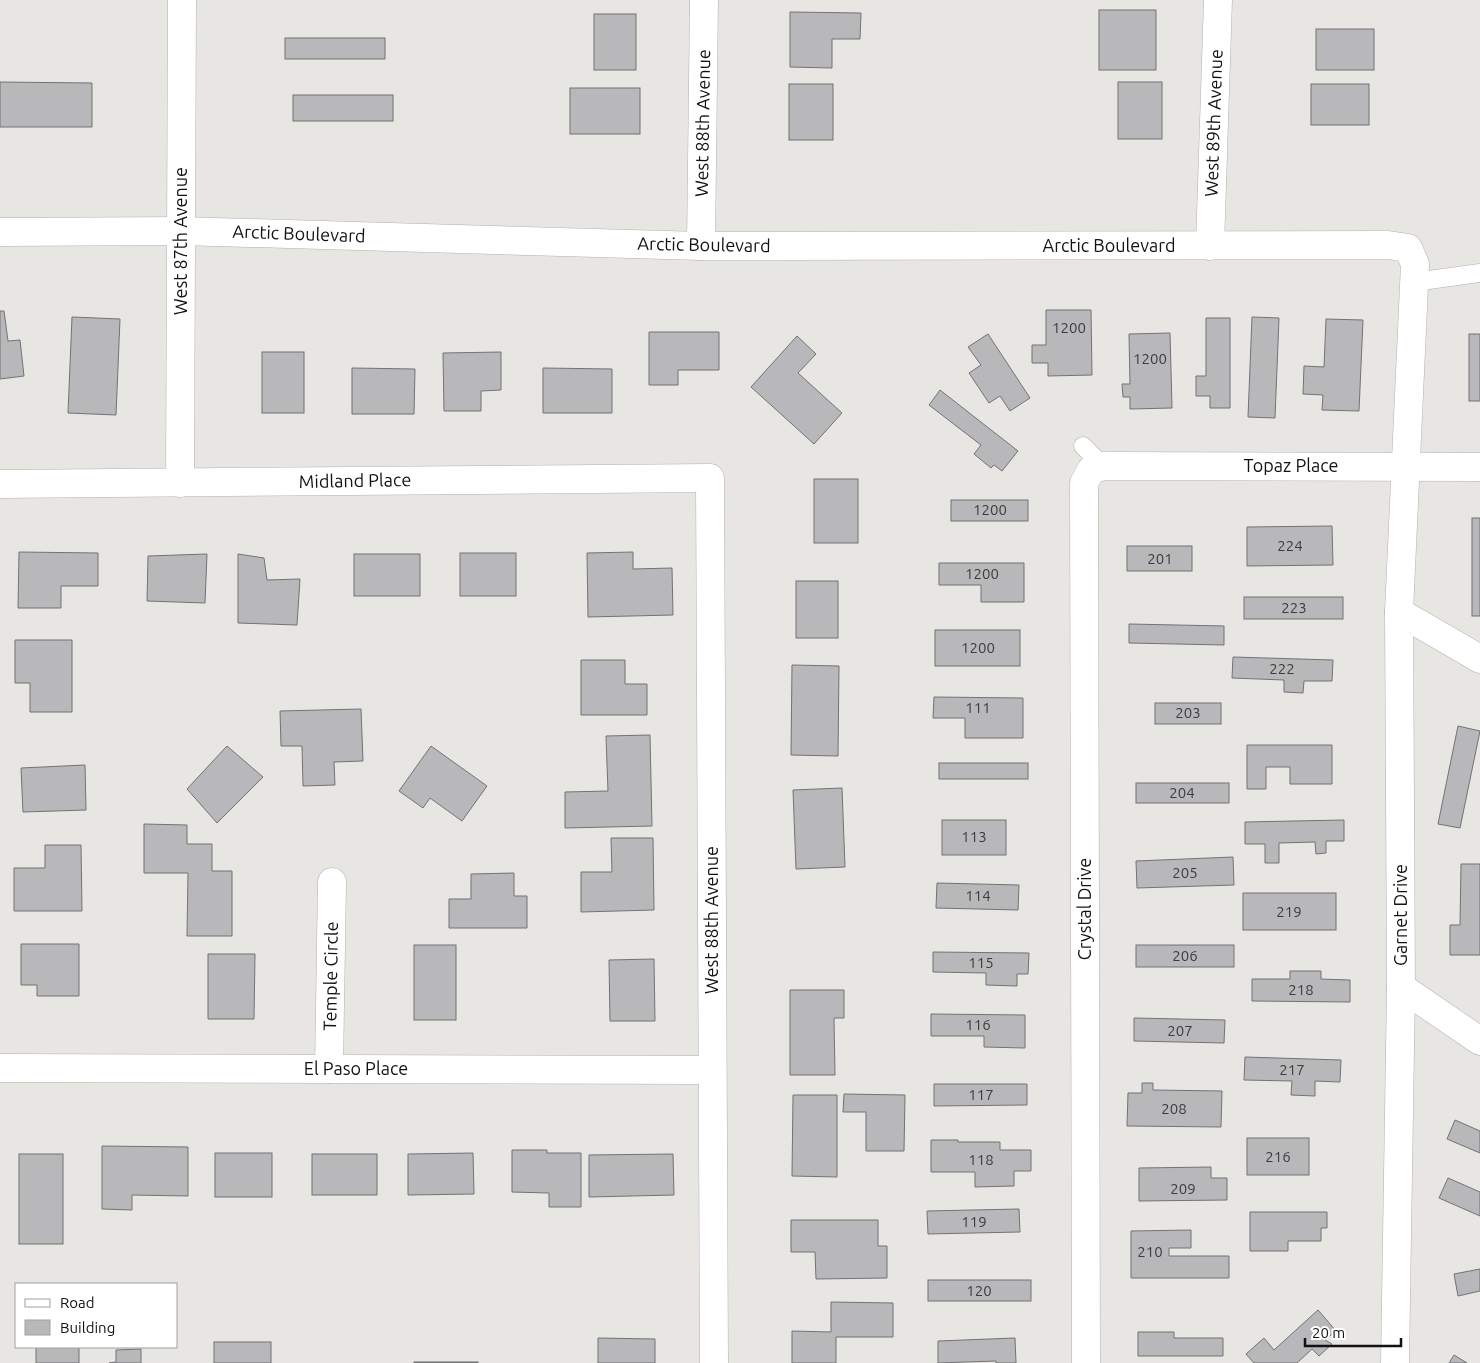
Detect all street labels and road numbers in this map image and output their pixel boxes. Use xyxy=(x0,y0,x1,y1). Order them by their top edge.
street label: West 88th Avenue xyxy=(691,49,713,197)
street label: West 89th Avenue xyxy=(1200,49,1226,197)
street label: West 87th Avenue xyxy=(170,167,190,315)
street label: Arctic Boulevard xyxy=(232,221,366,245)
street label: Arctic Boulevard xyxy=(637,233,771,255)
street label: Arctic Boulevard xyxy=(1042,235,1176,255)
street label: Topaz Place xyxy=(1244,455,1338,475)
street label: Midland Place xyxy=(299,469,411,491)
street label: West 88th Avenue xyxy=(701,846,721,994)
street label: Crystal Drive xyxy=(1074,858,1094,960)
street label: Garnet Drive xyxy=(1390,864,1410,966)
street label: Temple Circle xyxy=(319,921,341,1031)
street label: El Paso Place xyxy=(304,1058,408,1078)

